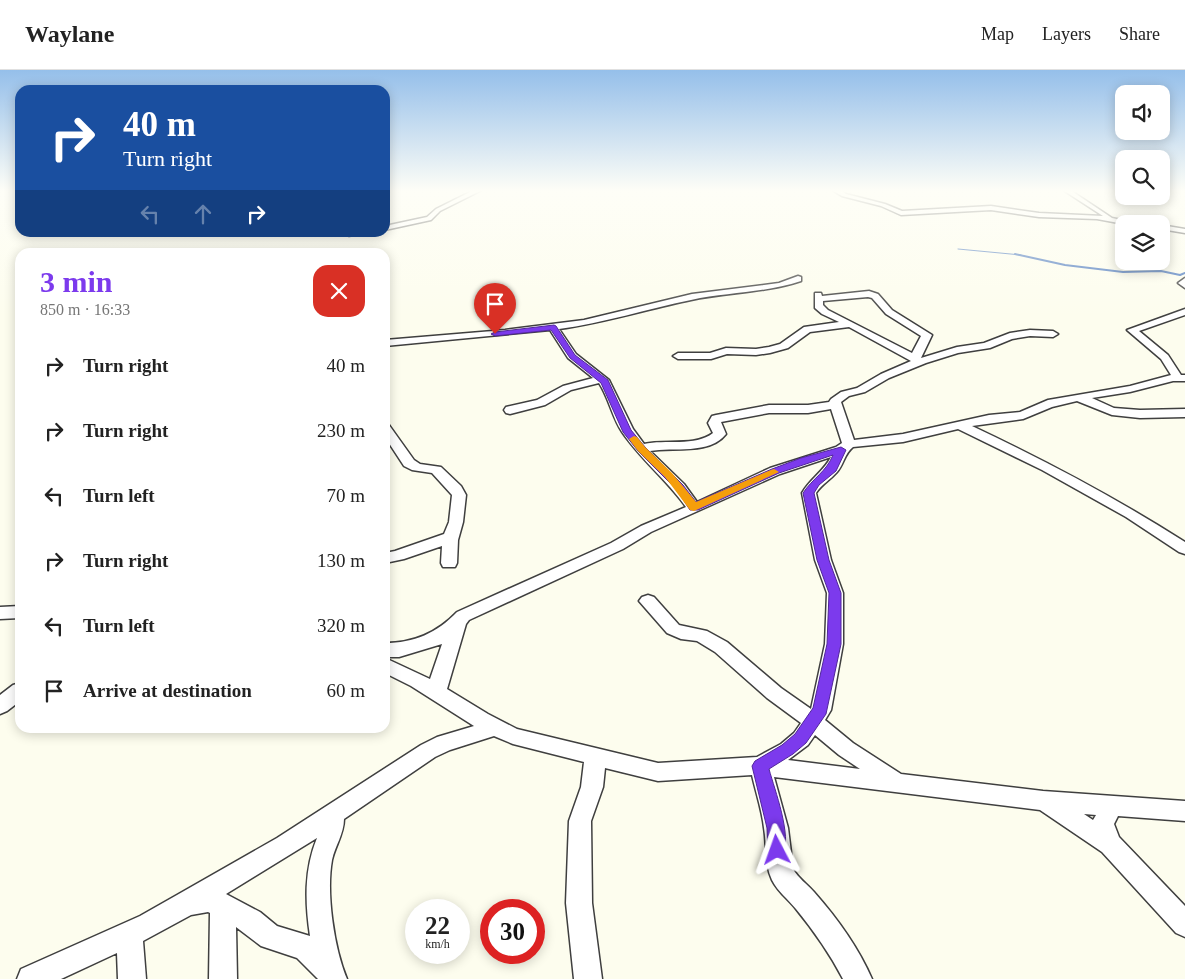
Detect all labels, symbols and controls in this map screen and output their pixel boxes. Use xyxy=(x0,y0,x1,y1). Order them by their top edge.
text: Waylane xyxy=(25,21,114,47)
text: Map xyxy=(981,24,1014,44)
text: Layers xyxy=(1042,24,1091,44)
text: Share xyxy=(1119,24,1160,44)
map controls xyxy=(1115,85,1170,270)
button: sound xyxy=(1115,85,1170,140)
icon: right xyxy=(40,105,105,170)
text: 40 m xyxy=(123,105,196,144)
text: Turn right xyxy=(123,146,212,171)
button: search xyxy=(1115,150,1170,205)
icon: left xyxy=(136,200,164,228)
icon: ahead xyxy=(189,200,217,228)
icon: right xyxy=(242,200,270,228)
button: layers xyxy=(1115,215,1170,270)
text: 3 min xyxy=(40,265,113,298)
button: close xyxy=(313,265,365,317)
pin xyxy=(474,283,516,334)
icon: arrive xyxy=(481,290,509,318)
text: 850 m · 16:33 xyxy=(40,301,130,318)
icon: right xyxy=(40,352,68,380)
text: Turn right xyxy=(83,355,168,376)
text: 40 m xyxy=(326,355,365,376)
icon: right xyxy=(40,417,68,445)
text: Turn right xyxy=(83,420,168,441)
text: 230 m xyxy=(317,420,365,441)
icon: left xyxy=(40,482,68,510)
text: Turn left xyxy=(83,485,155,506)
text: 70 m xyxy=(326,485,365,506)
icon: right xyxy=(40,547,68,575)
text: Turn right xyxy=(83,550,168,571)
text: 130 m xyxy=(317,550,365,571)
icon: left xyxy=(40,612,68,640)
text: Turn left xyxy=(83,615,155,636)
text: 320 m xyxy=(317,615,365,636)
icon: arrive xyxy=(40,677,68,705)
text: Arrive at destination xyxy=(83,680,252,701)
text: 60 m xyxy=(326,680,365,701)
position arrow xyxy=(750,823,802,875)
speed limit sign: 30 xyxy=(480,899,545,964)
text: 22 xyxy=(425,912,450,939)
text: km/h xyxy=(425,937,450,951)

